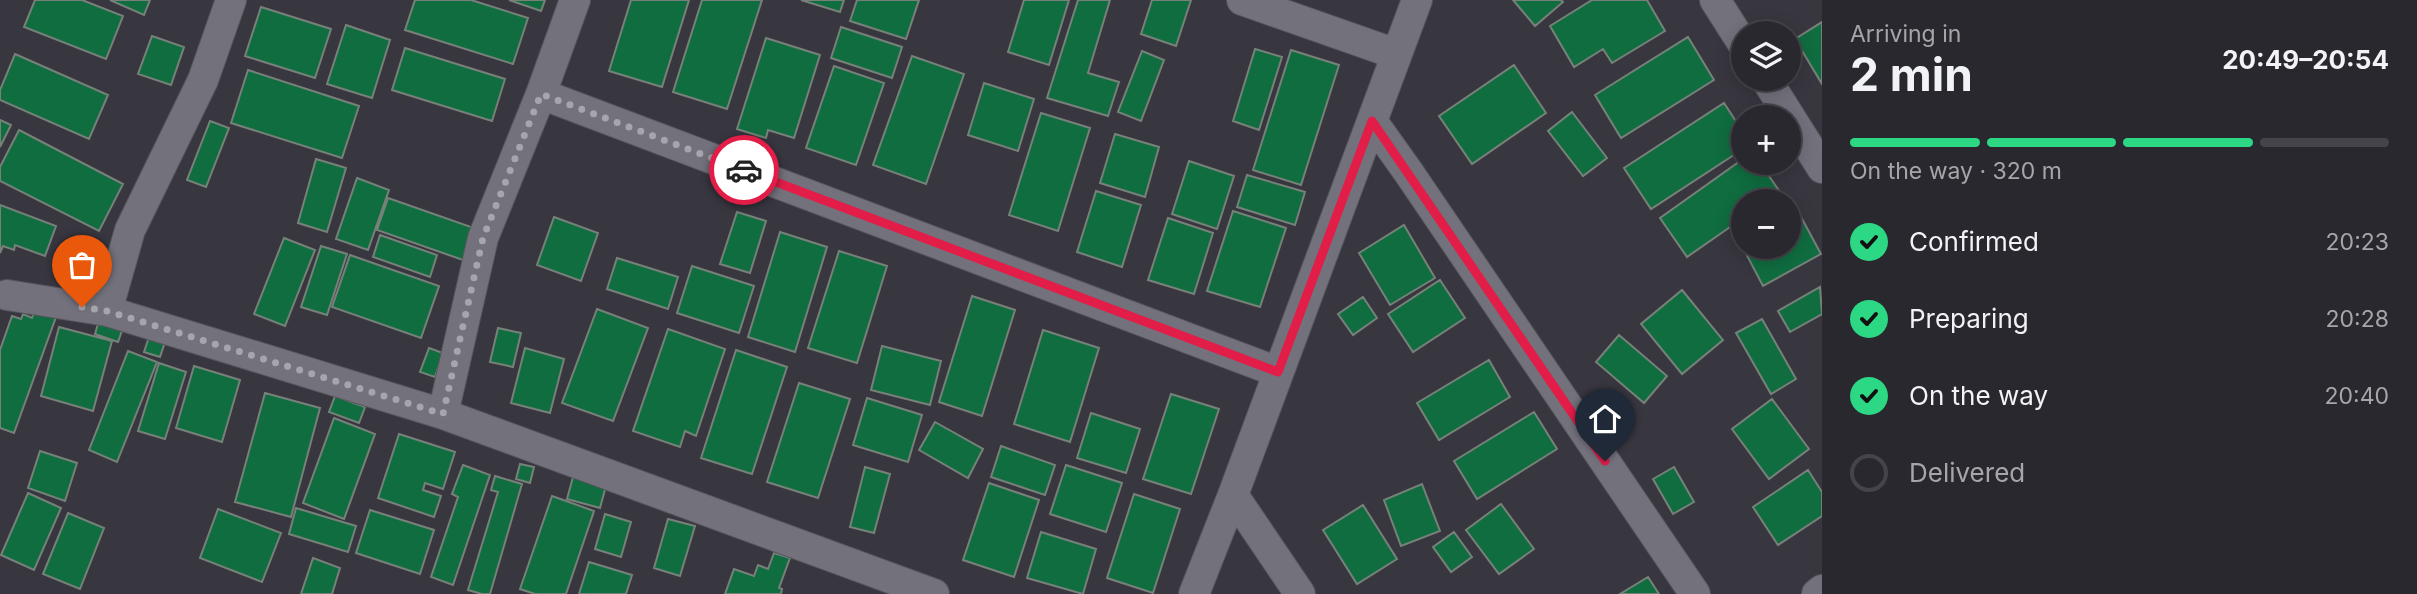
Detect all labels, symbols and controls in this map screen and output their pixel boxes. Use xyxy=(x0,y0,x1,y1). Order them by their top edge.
text: Arriving in xyxy=(1850,20,1961,48)
map controls xyxy=(1731,21,1801,259)
button: layers xyxy=(1731,21,1801,91)
text: 20:49–20:54 xyxy=(2222,44,2389,75)
text: 2 min xyxy=(1850,46,1973,102)
button: + xyxy=(1731,105,1801,175)
courier xyxy=(709,135,779,205)
icon: car xyxy=(725,151,763,189)
text: On the way · 320 m xyxy=(1850,157,2062,185)
button: − xyxy=(1731,189,1801,259)
icon: check xyxy=(1850,223,1888,261)
text: Confirmed xyxy=(1909,226,2039,257)
text: 20:23 xyxy=(2326,228,2389,256)
pin xyxy=(52,235,112,307)
icon: bag xyxy=(63,246,101,284)
icon: check xyxy=(1850,300,1888,338)
text: Preparing xyxy=(1909,303,2029,334)
text: 20:28 xyxy=(2326,305,2389,333)
icon: check xyxy=(1850,377,1888,415)
text: On the way xyxy=(1909,380,2048,411)
text: 20:40 xyxy=(2324,382,2389,410)
pin xyxy=(1575,389,1635,461)
icon: home xyxy=(1586,400,1624,438)
text: Delivered xyxy=(1909,457,2025,488)

